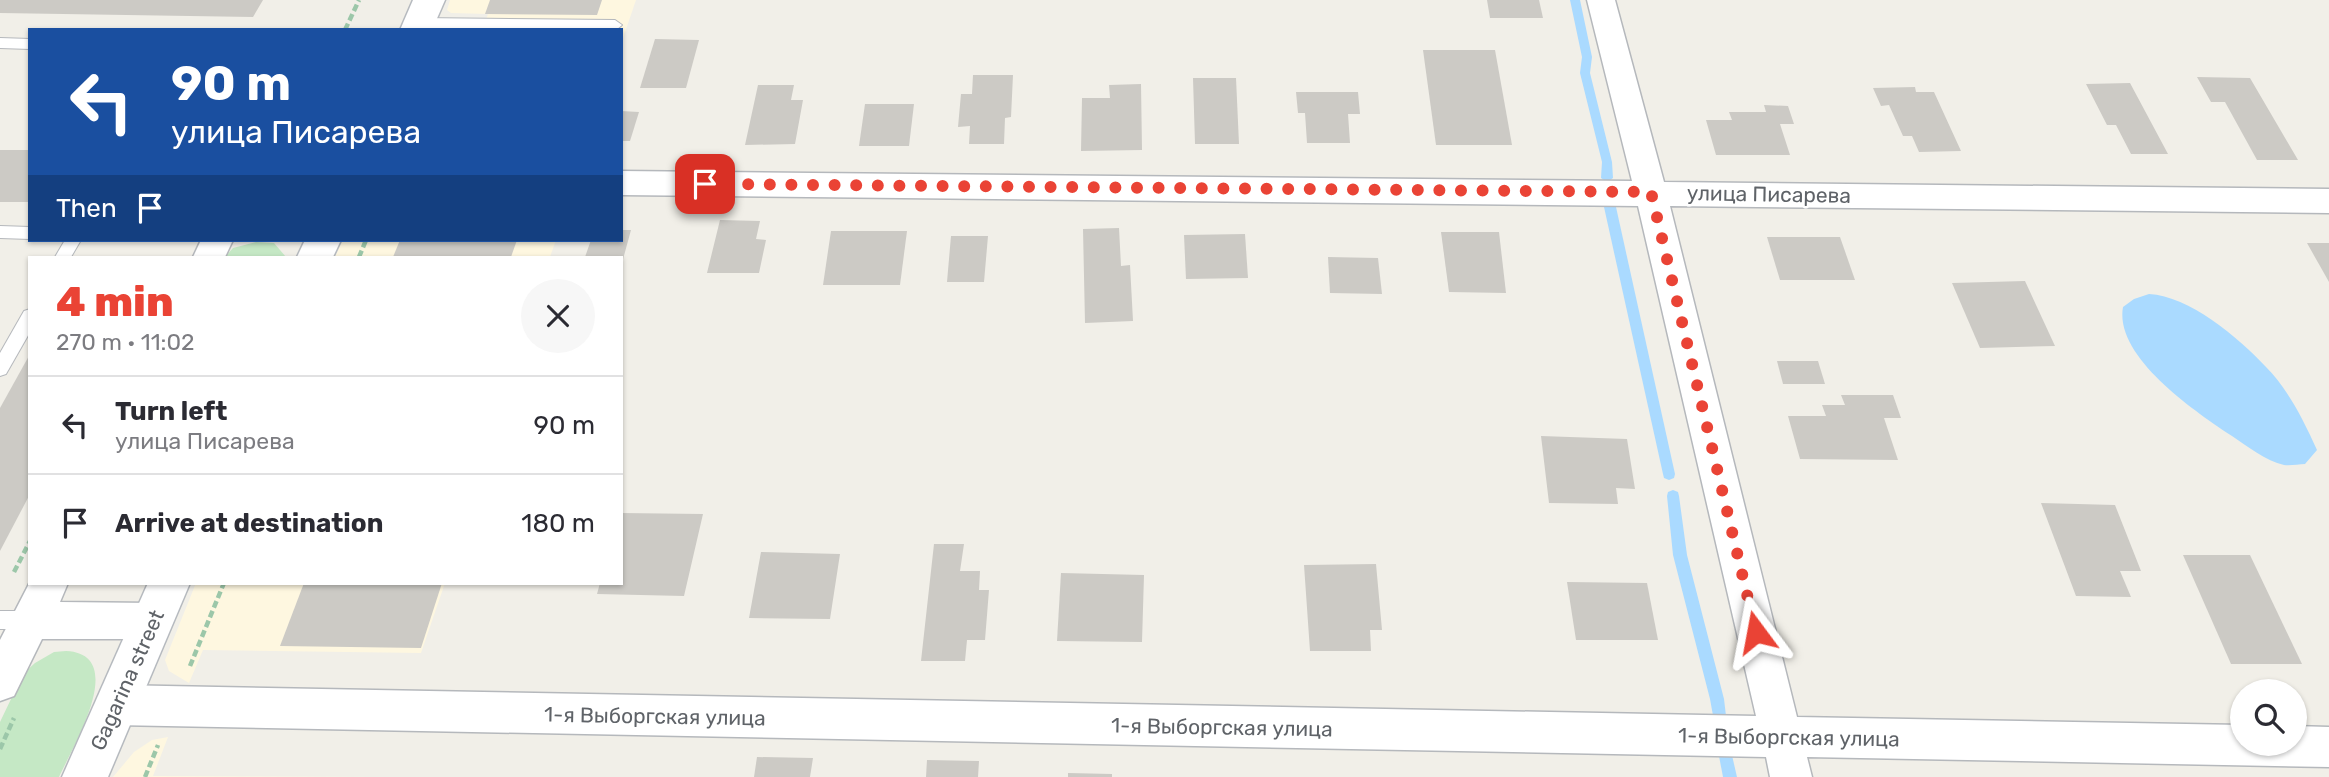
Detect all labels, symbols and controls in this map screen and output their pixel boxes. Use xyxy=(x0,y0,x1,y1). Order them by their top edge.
text: 90 m xyxy=(171,54,291,112)
icon: left xyxy=(56,56,147,147)
text: улица Писарева xyxy=(171,113,421,151)
pin xyxy=(675,154,735,214)
icon: arrive xyxy=(686,165,724,203)
street label: улица Писарева xyxy=(1687,180,1851,208)
icon: arrive xyxy=(131,189,169,227)
text: Then xyxy=(56,193,117,224)
text: 4 min xyxy=(56,277,174,327)
button: close xyxy=(521,279,595,353)
text: 270 m · 11:02 xyxy=(56,328,195,356)
text: Turn left xyxy=(115,396,227,427)
icon: left xyxy=(56,406,94,444)
text: 90 m xyxy=(534,410,595,441)
text: улица Писарева xyxy=(115,427,295,455)
icon: arrive xyxy=(56,504,94,542)
text: Arrive at destination xyxy=(115,508,383,539)
text: 180 m xyxy=(521,508,595,539)
position arrow xyxy=(1719,595,1793,669)
street label: Gagarina street xyxy=(85,606,169,754)
map controls xyxy=(2230,679,2307,756)
button: search xyxy=(2230,679,2307,756)
street label: 1-я Выборгская улица xyxy=(544,702,766,730)
street label: 1-я Выборгская улица xyxy=(1111,713,1333,741)
street label: 1-я Выборгская улица xyxy=(1678,723,1900,751)

